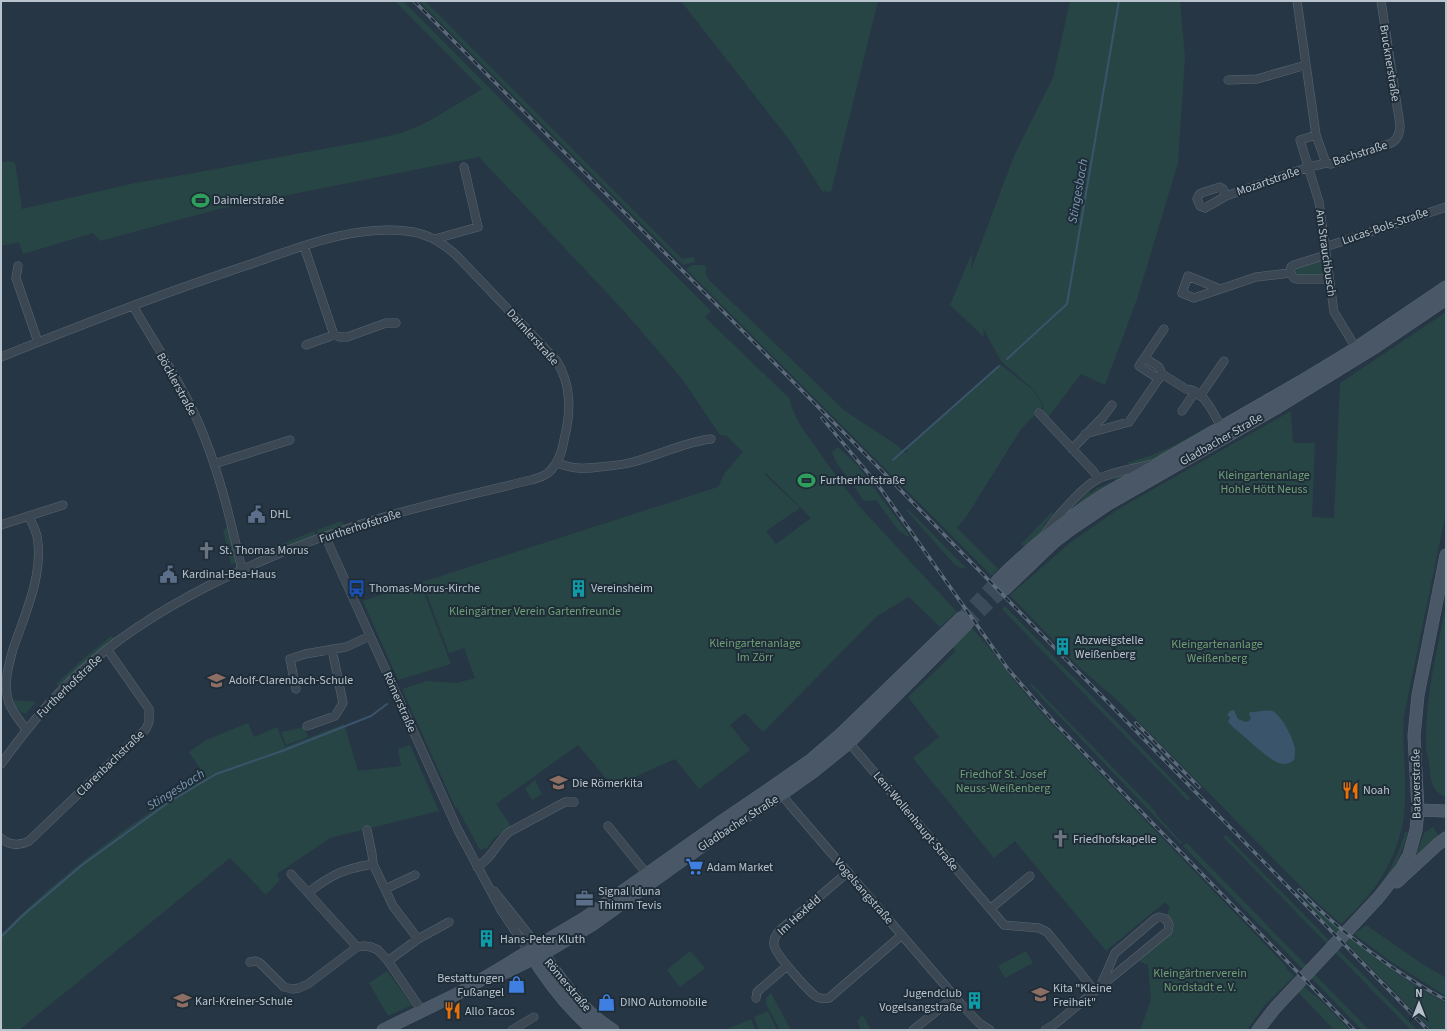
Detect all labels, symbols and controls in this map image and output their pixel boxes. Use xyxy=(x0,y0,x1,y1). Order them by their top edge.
street label: Brucknerstraße xyxy=(1375,24,1404,103)
street label: Bachstraße xyxy=(1331,137,1390,170)
water label: Stingesbach xyxy=(1063,157,1093,225)
street label: Mozartstraße xyxy=(1234,163,1302,200)
sports icon: Daimlerstraße xyxy=(190,190,210,210)
place label: Daimlerstraße xyxy=(213,192,284,209)
street label: Lucas-Bols-Straße xyxy=(1339,204,1431,249)
street label: Am Strauchbusch xyxy=(1311,208,1340,298)
street label: Daimlerstraße xyxy=(503,305,563,369)
street label: Böcklerstraße xyxy=(152,350,201,419)
street label: Gladbacher Straße xyxy=(1177,409,1266,470)
park label: Kleingartenanlage Hohle Hött Neuss xyxy=(1218,467,1310,498)
sports icon: Furtherhofstraße xyxy=(797,470,817,490)
place label: Furtherhofstraße xyxy=(820,472,905,489)
public building icon: DHL xyxy=(247,504,267,524)
street label: Furtherhofstraße xyxy=(317,505,403,548)
place label: DHL xyxy=(270,506,291,523)
church icon: St. Thomas Morus xyxy=(196,540,216,560)
place label: St. Thomas Morus xyxy=(219,542,308,559)
public building icon: Kardinal-Bea-Haus xyxy=(159,564,179,584)
place label: Kardinal-Bea-Haus xyxy=(182,566,276,583)
bus stop icon: Thomas-Morus-Kirche xyxy=(346,578,366,598)
building icon: Vereinsheim xyxy=(568,578,588,598)
place label: Thomas-Morus-Kirche xyxy=(369,580,480,597)
place label: Vereinsheim xyxy=(591,580,653,597)
park label: Kleingärtner Verein Gartenfreunde xyxy=(449,603,621,620)
place label: Abzweigstelle Weißenberg xyxy=(1075,632,1143,663)
park label: Kleingartenanlage Im Zörr xyxy=(709,635,801,666)
park label: Kleingartenanlage Weißenberg xyxy=(1171,636,1263,667)
building icon: Abzweigstelle Weißenberg xyxy=(1052,637,1072,657)
street label: Furtherhofstraße xyxy=(33,651,106,722)
street label: Römerstraße xyxy=(379,669,421,735)
school or university icon: Adolf-Clarenbach-Schule xyxy=(206,670,226,690)
place label: Adolf-Clarenbach-Schule xyxy=(229,672,353,689)
street label: Clarenbachstraße xyxy=(73,726,148,800)
street label: Bataverstraße xyxy=(1407,749,1426,819)
water label: Stingesbach xyxy=(143,765,208,815)
park label: Friedhof St. Josef Neuss-Weißenberg xyxy=(956,766,1050,797)
street label: Leni-Wollenhaupt-Straße xyxy=(869,768,962,875)
school or university icon: Die Römerkita xyxy=(549,773,569,793)
place label: Die Römerkita xyxy=(572,775,643,792)
restaurant icon: Noah xyxy=(1340,780,1360,800)
place label: Noah xyxy=(1363,782,1390,799)
street label: Gladbacher Straße xyxy=(695,791,782,856)
church icon: Friedhofskapelle xyxy=(1050,829,1070,849)
place label: Friedhofskapelle xyxy=(1073,831,1157,848)
street label: Vogelsangstraße xyxy=(830,855,897,928)
supermarket icon: Adam Market xyxy=(684,857,704,877)
place label: Adam Market xyxy=(707,859,773,876)
place label: Signal Iduna Thimm Tevis xyxy=(598,883,661,914)
office icon: Signal Iduna Thimm Tevis xyxy=(575,888,595,908)
street label: Im Hexfeld xyxy=(774,891,825,940)
building icon: Hans-Peter Kluth xyxy=(477,929,497,949)
place label: Hans-Peter Kluth xyxy=(500,931,585,948)
street label: Römerstraße xyxy=(540,955,595,1016)
park label: Kleingärtnerverein Nordstadt e. V. xyxy=(1153,965,1247,996)
place label: Bestattungen Fußangel xyxy=(437,970,504,1001)
shop icon: Bestattungen Fußangel xyxy=(507,975,527,995)
place label: Kita "Kleine Freiheit" xyxy=(1053,980,1112,1011)
north arrow xyxy=(1399,983,1439,1023)
place label: Jugendclub Vogelsangstraße xyxy=(879,985,962,1016)
school or university icon: Kita "Kleine Freiheit" xyxy=(1030,985,1050,1005)
text: N xyxy=(1415,986,1423,1001)
building icon: Jugendclub Vogelsangstraße xyxy=(965,990,985,1010)
school or university icon: Karl-Kreiner-Schule xyxy=(172,991,192,1011)
shop icon: DINO Automobile xyxy=(597,992,617,1012)
place label: Karl-Kreiner-Schule xyxy=(195,993,293,1010)
place label: DINO Automobile xyxy=(620,994,707,1011)
restaurant icon: Allo Tacos xyxy=(442,1001,462,1021)
place label: Allo Tacos xyxy=(465,1003,515,1020)

